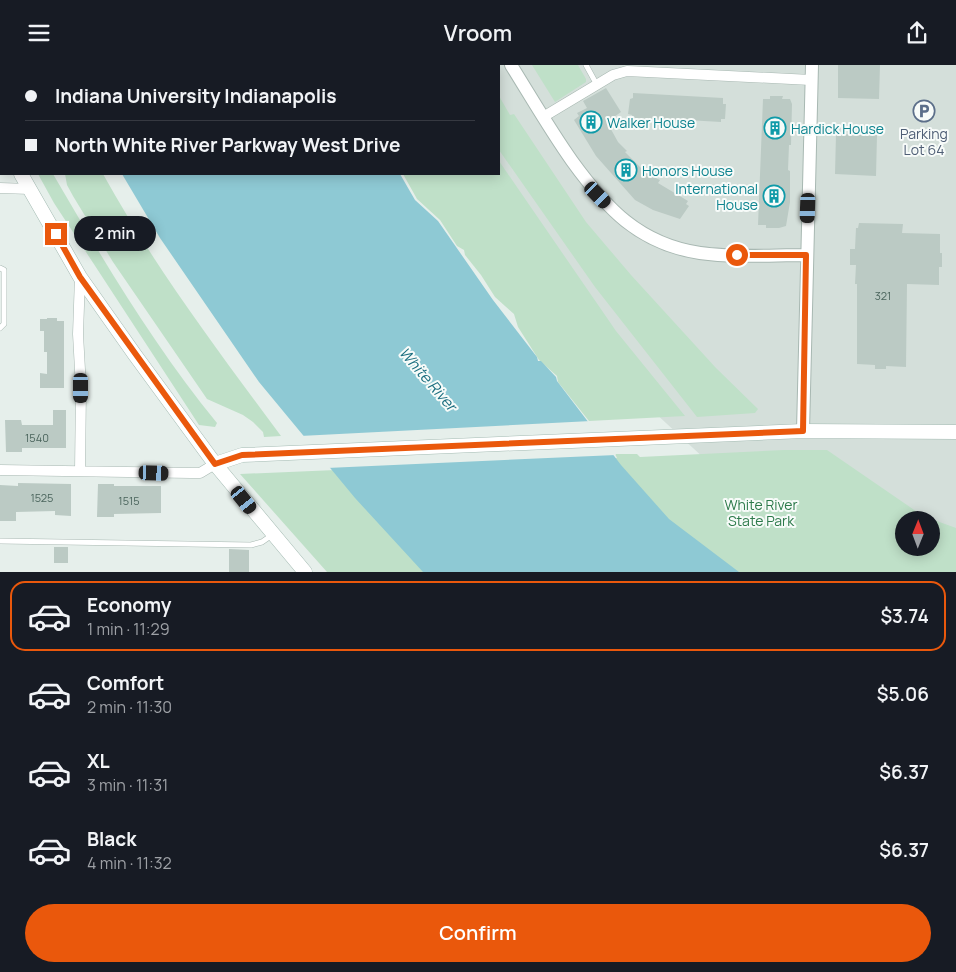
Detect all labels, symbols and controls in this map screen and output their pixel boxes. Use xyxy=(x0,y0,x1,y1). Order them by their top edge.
text: Vroom xyxy=(444,18,512,48)
icon: menu xyxy=(25,19,53,47)
icon: share xyxy=(903,19,931,47)
text: Indiana University Indianapolis xyxy=(55,83,337,109)
parking icon: Parking Lot 64 xyxy=(912,99,936,123)
building icon: Walker House xyxy=(579,110,603,134)
place label: Walker House xyxy=(607,113,695,132)
building icon: Hardick House xyxy=(763,116,787,140)
place label: Hardick House xyxy=(791,119,884,138)
place label: Parking Lot 64 xyxy=(900,124,948,159)
text: North White River Parkway West Drive xyxy=(55,132,400,158)
building icon: Honors House xyxy=(614,158,638,182)
place label: Honors House xyxy=(642,161,733,180)
car xyxy=(582,179,613,211)
place label: International House xyxy=(675,179,758,214)
building icon: International House xyxy=(762,184,786,208)
car xyxy=(799,193,816,223)
callout: 2 min xyxy=(74,217,156,251)
text: 2 min xyxy=(95,222,135,244)
route end xyxy=(45,223,67,245)
route start xyxy=(726,244,748,266)
house number: 321 xyxy=(875,288,891,303)
water label: White River xyxy=(394,343,463,417)
car xyxy=(73,373,88,403)
house number: 1540 xyxy=(25,430,49,445)
car xyxy=(138,465,169,481)
car xyxy=(228,484,259,516)
house number: 1525 xyxy=(31,490,53,505)
house number: 1515 xyxy=(118,493,140,508)
park label: White River State Park xyxy=(724,495,798,530)
north arrow xyxy=(895,511,940,556)
map controls xyxy=(895,511,940,556)
text: Economy xyxy=(87,592,171,618)
icon: car xyxy=(27,594,72,639)
text: $3.74 xyxy=(880,603,929,629)
text: 1 min · 11:29 xyxy=(87,618,170,640)
text: Comfort xyxy=(87,670,164,696)
icon: car xyxy=(27,672,72,717)
text: $5.06 xyxy=(877,681,929,707)
text: 2 min · 11:30 xyxy=(87,696,172,718)
text: XL xyxy=(87,748,110,774)
icon: car xyxy=(27,750,72,795)
text: $6.37 xyxy=(879,759,929,785)
text: 3 min · 11:31 xyxy=(87,774,168,796)
text: Black xyxy=(87,826,136,852)
icon: car xyxy=(27,828,72,873)
text: $6.37 xyxy=(879,837,929,863)
text: 4 min · 11:32 xyxy=(87,852,172,874)
button: Confirm xyxy=(25,904,931,962)

